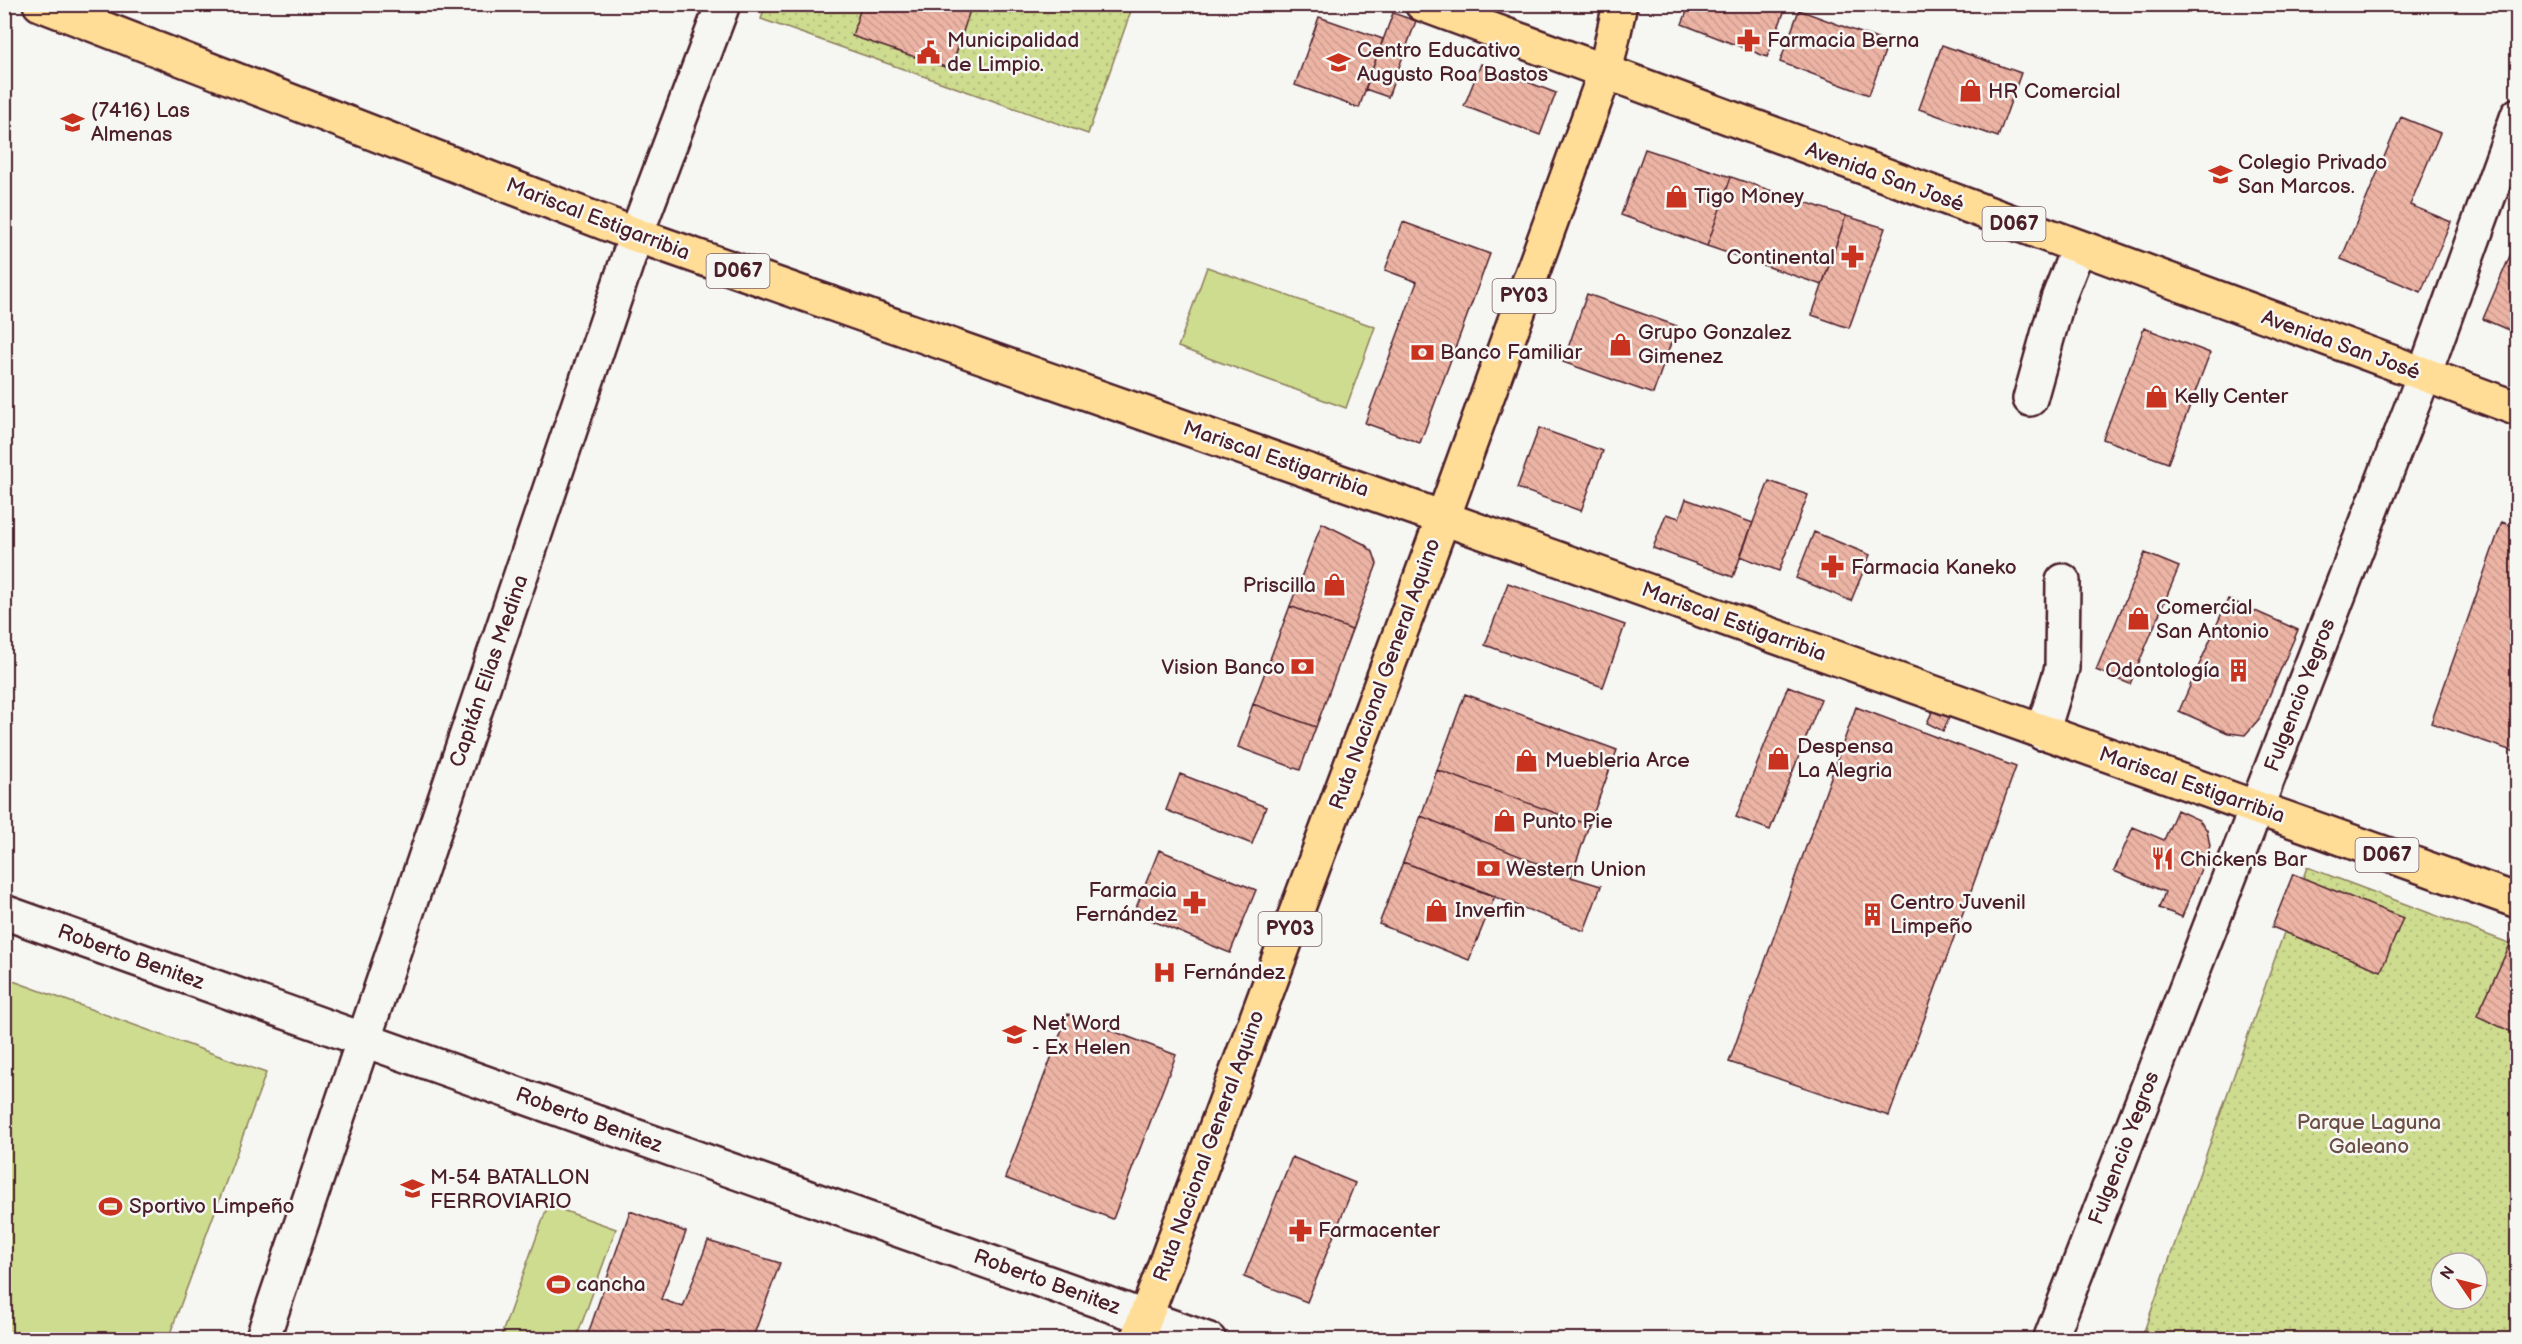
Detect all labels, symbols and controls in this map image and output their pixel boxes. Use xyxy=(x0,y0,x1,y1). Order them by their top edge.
pharmacy icon: Farmacia Berna xyxy=(1736,27,1762,53)
place label: Municipalidad de Limpio. xyxy=(947,28,1079,77)
place label: Farmacia Berna xyxy=(1767,28,1919,53)
place label: Centro Educativo Augusto Roa Bastos xyxy=(1357,38,1548,87)
public building icon: Municipalidad de Limpio. xyxy=(916,39,942,65)
school or university icon: Centro Educativo Augusto Roa Bastos xyxy=(1326,49,1352,75)
shop icon: HR Comercial xyxy=(1957,78,1983,104)
place label: HR Comercial xyxy=(1988,79,2120,104)
place label: (7416) Las Almenas xyxy=(91,98,190,147)
school or university icon: (7416) Las Almenas xyxy=(60,109,86,135)
street label: Avenida San José xyxy=(1802,137,1968,217)
place label: Colegio Privado San Marcos. xyxy=(2238,150,2387,199)
school or university icon: Colegio Privado San Marcos. xyxy=(2207,161,2233,187)
street label: Mariscal Estigarribia xyxy=(503,172,693,266)
shop icon: Tigo Money xyxy=(1663,183,1689,209)
place label: Tigo Money xyxy=(1694,184,1805,209)
road number: D067 xyxy=(1982,207,2046,241)
pharmacy icon: Continental xyxy=(1840,244,1866,270)
place label: Continental xyxy=(1726,245,1835,270)
road number: D067 xyxy=(706,254,770,288)
road number: PY03 xyxy=(1492,279,1556,313)
street label: Avenida San José xyxy=(2258,305,2424,385)
place label: Grupo Gonzalez Gimenez xyxy=(1638,320,1792,369)
shop icon: Grupo Gonzalez Gimenez xyxy=(1607,331,1633,357)
bank icon: Banco Familiar xyxy=(1409,339,1435,365)
place label: Banco Familiar xyxy=(1440,340,1582,365)
shop icon: Kelly Center xyxy=(2143,383,2169,409)
place label: Kelly Center xyxy=(2174,384,2288,409)
street label: Mariscal Estigarribia xyxy=(1180,415,1372,503)
street label: Ruta Nacional General Aquino xyxy=(1324,535,1446,813)
pharmacy icon: Farmacia Kaneko xyxy=(1820,554,1846,580)
place label: Farmacia Kaneko xyxy=(1851,555,2017,580)
street label: Capitán Elias Medina xyxy=(444,572,534,770)
shop icon: Priscilla xyxy=(1321,572,1347,598)
place label: Priscilla xyxy=(1243,573,1316,598)
street label: Mariscal Estigarribia xyxy=(1638,577,1830,667)
place label: Comercial San Antonio xyxy=(2156,595,2269,644)
shop icon: Comercial San Antonio xyxy=(2125,606,2151,632)
street label: Fulgencio Yegros xyxy=(2259,615,2341,775)
bank icon: Vision Banco xyxy=(1290,654,1316,680)
place label: Vision Banco xyxy=(1161,655,1285,680)
building icon: Odontología xyxy=(2225,657,2251,683)
place label: Odontología xyxy=(2105,658,2220,683)
place label: Despensa La Alegria xyxy=(1797,734,1894,783)
street label: Mariscal Estigarribia xyxy=(2096,741,2288,829)
shop icon: Despensa La Alegria xyxy=(1766,745,1792,771)
shop icon: Muebleria Arce xyxy=(1514,747,1540,773)
place label: Muebleria Arce xyxy=(1545,748,1690,773)
shop icon: Punto Pie xyxy=(1491,808,1517,834)
place label: Punto Pie xyxy=(1522,809,1613,834)
road number: D067 xyxy=(2356,838,2418,872)
restaurant icon: Chickens Bar xyxy=(2149,846,2175,872)
place label: Chickens Bar xyxy=(2180,847,2307,872)
bank icon: Western Union xyxy=(1475,856,1501,882)
place label: Western Union xyxy=(1506,857,1646,882)
place label: Farmacia Fernández xyxy=(1075,878,1178,927)
pharmacy icon: Farmacia Fernández xyxy=(1182,889,1208,915)
place label: Centro Juvenil Limpeño xyxy=(1890,890,2026,939)
shop icon: Inverfin xyxy=(1424,897,1450,923)
place label: Inverfin xyxy=(1455,898,1525,923)
building icon: Centro Juvenil Limpeño xyxy=(1859,901,1885,927)
road number: PY03 xyxy=(1258,912,1322,946)
street label: Roberto Benitez xyxy=(54,919,209,995)
hospital icon: Fernández xyxy=(1152,959,1178,985)
place label: Fernández xyxy=(1183,960,1286,985)
street label: Ruta Nacional General Aquino xyxy=(1148,1007,1270,1285)
place label: Net Word - Ex Helen xyxy=(1032,1011,1131,1060)
school or university icon: Net Word - Ex Helen xyxy=(1001,1022,1027,1048)
street label: Fulgencio Yegros xyxy=(2083,1068,2165,1228)
street label: Roberto Benitez xyxy=(512,1082,667,1158)
park label: Parque Laguna Galeano xyxy=(2297,1110,2441,1159)
place label: M-54 BATALLON FERROVIARIO xyxy=(430,1165,590,1214)
school or university icon: M-54 BATALLON FERROVIARIO xyxy=(399,1176,425,1202)
sports icon: Sportivo Limpeño xyxy=(98,1193,124,1219)
place label: Sportivo Limpeño xyxy=(129,1194,295,1219)
pharmacy icon: Farmacenter xyxy=(1287,1217,1313,1243)
place label: Farmacenter xyxy=(1318,1218,1440,1243)
street label: Roberto Benitez xyxy=(970,1244,1125,1320)
north arrow xyxy=(2429,1251,2489,1311)
text: N xyxy=(2437,1263,2459,1284)
sports icon: cancha xyxy=(545,1271,571,1297)
place label: cancha xyxy=(576,1272,646,1297)

